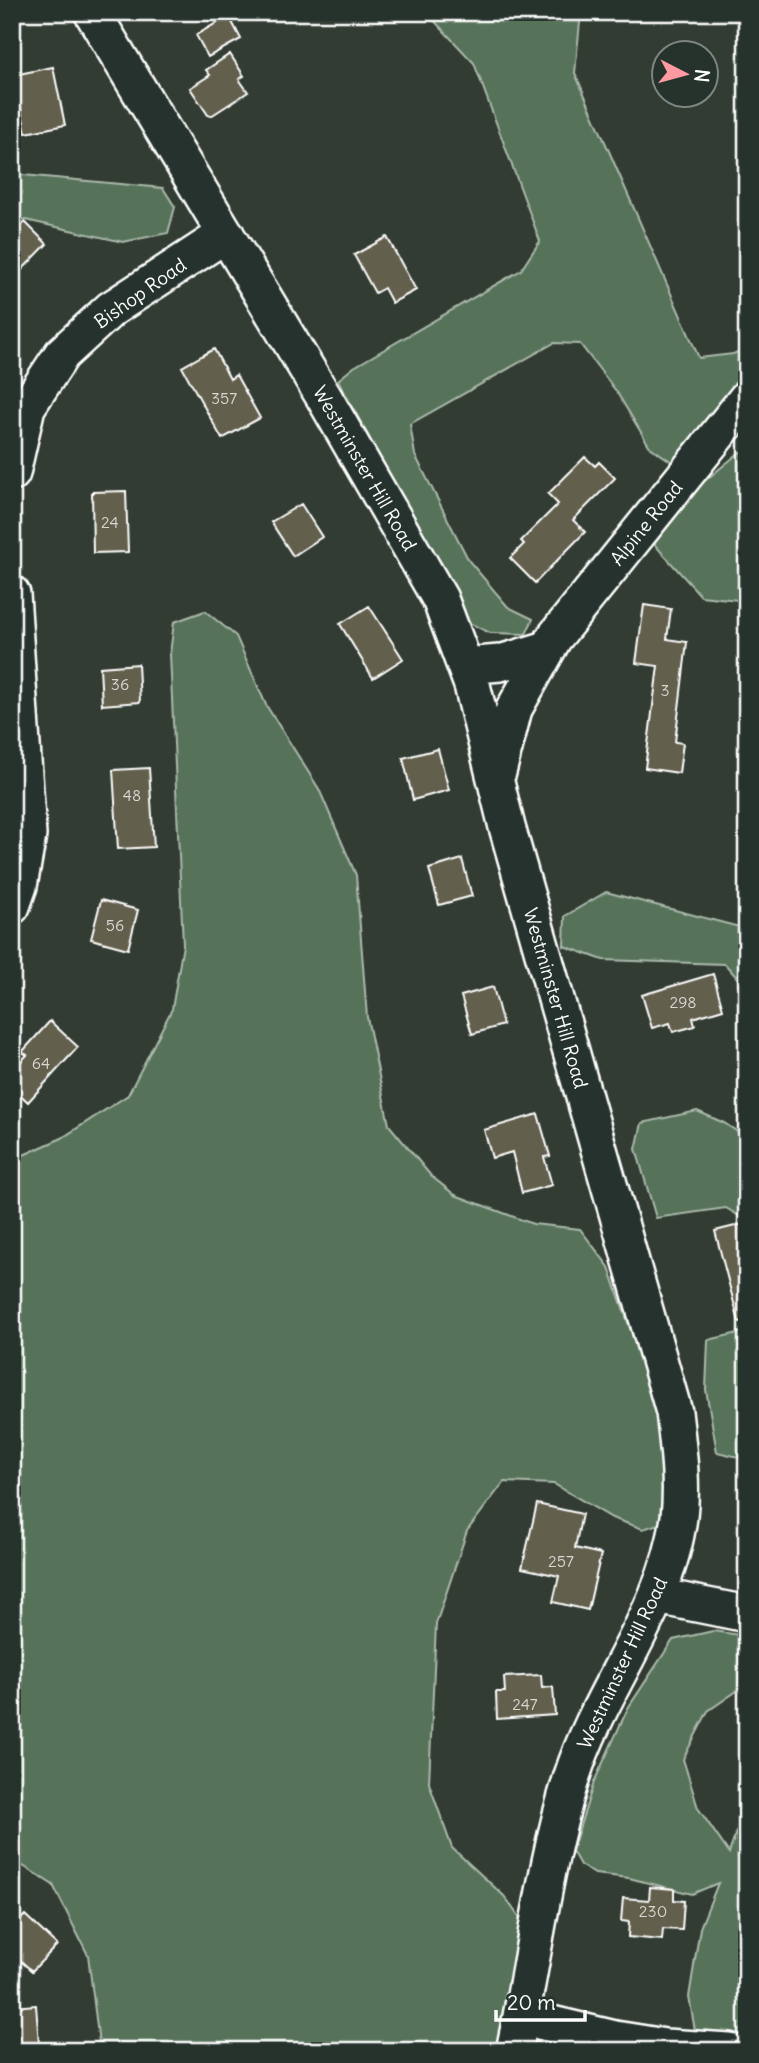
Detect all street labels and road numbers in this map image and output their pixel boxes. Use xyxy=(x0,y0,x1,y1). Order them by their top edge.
street label: Bishop Road xyxy=(89,253,191,333)
street label: Westminster Hill Road xyxy=(308,381,422,555)
street label: Alpine Road xyxy=(605,476,687,570)
street label: Westminster Hill Road xyxy=(519,905,593,1091)
street label: Westminster Hill Road xyxy=(572,1573,672,1753)

